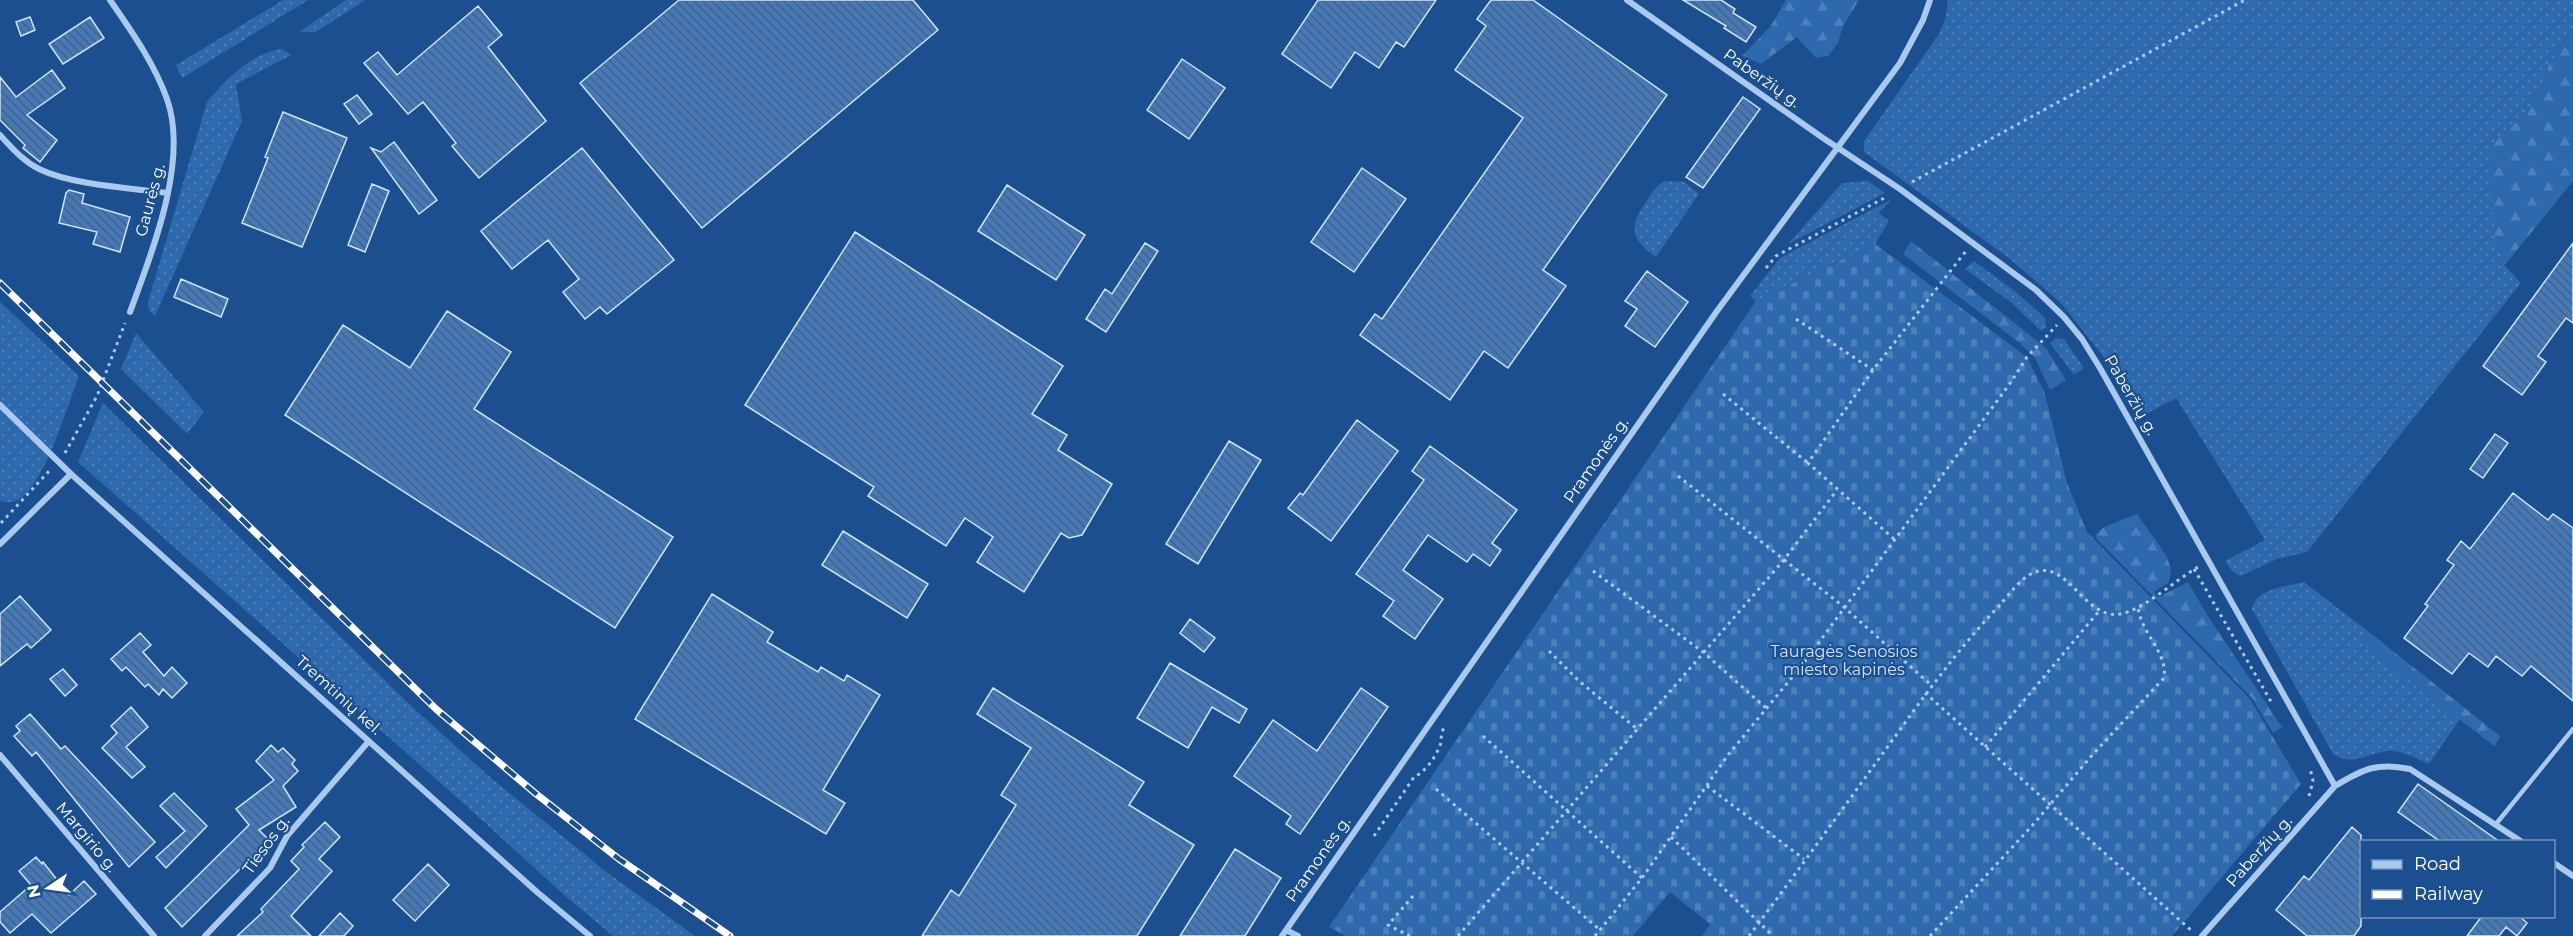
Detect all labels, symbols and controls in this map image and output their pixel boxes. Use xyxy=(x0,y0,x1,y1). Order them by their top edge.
street label: Paberžių g. xyxy=(1720,45,1804,111)
street label: Gaurės g. xyxy=(131,161,169,239)
street label: Paberžių g. xyxy=(2100,352,2162,438)
street label: Pramonės g. xyxy=(1559,414,1633,506)
park label: Tauragės Senosios miesto kapinės xyxy=(1770,642,1918,679)
street label: Tremtinių kel. xyxy=(292,651,386,739)
street label: Margirio g. xyxy=(52,798,122,876)
street label: Paberžių g. xyxy=(2222,811,2296,891)
street label: Tiesos g. xyxy=(239,812,293,878)
street label: Pramonės g. xyxy=(1281,813,1355,905)
legend xyxy=(2360,840,2555,918)
text: Road xyxy=(2414,853,2461,875)
north arrow xyxy=(18,858,78,918)
text: N xyxy=(23,883,45,900)
text: Railway xyxy=(2414,883,2483,905)

